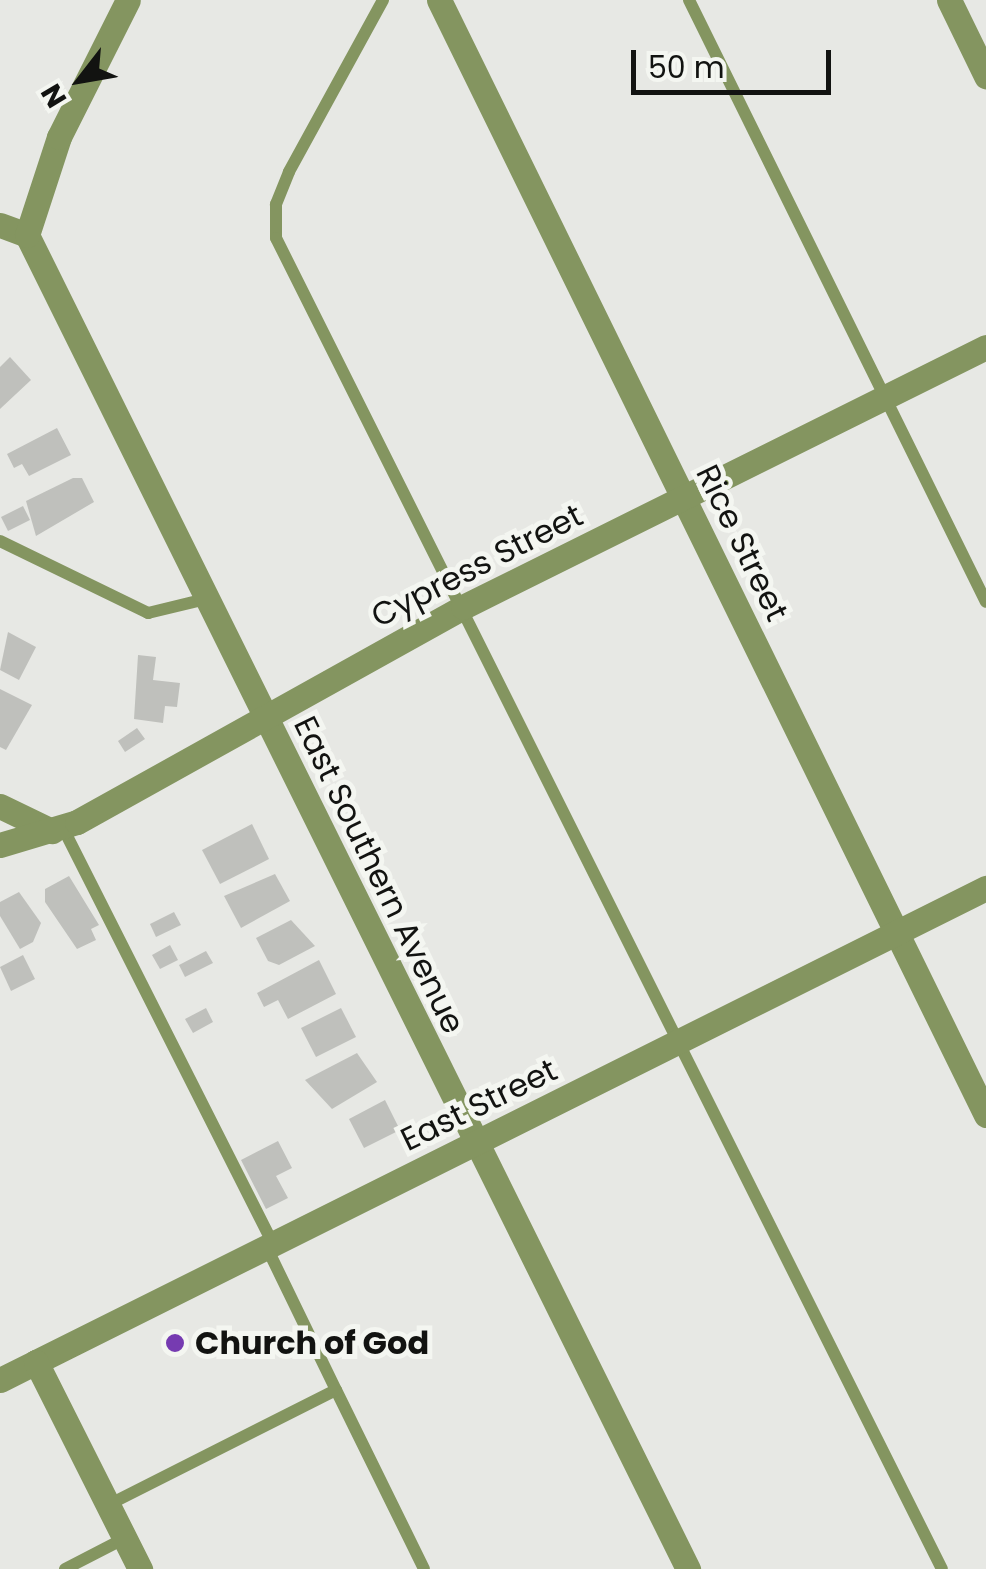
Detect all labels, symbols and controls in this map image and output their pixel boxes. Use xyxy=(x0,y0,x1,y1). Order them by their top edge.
north arrow xyxy=(30,30,130,130)
scale bar xyxy=(636,30,836,92)
text: 50 m xyxy=(648,46,725,89)
text: N xyxy=(32,77,76,115)
street label: Rice Street xyxy=(688,459,796,627)
street label: Cypress Street xyxy=(365,496,589,636)
street label: East Southern Avenue xyxy=(286,710,472,1040)
street label: East Street xyxy=(395,1051,563,1159)
place label: Church of God xyxy=(195,1324,429,1362)
marker: Church of God xyxy=(164,1332,186,1354)

